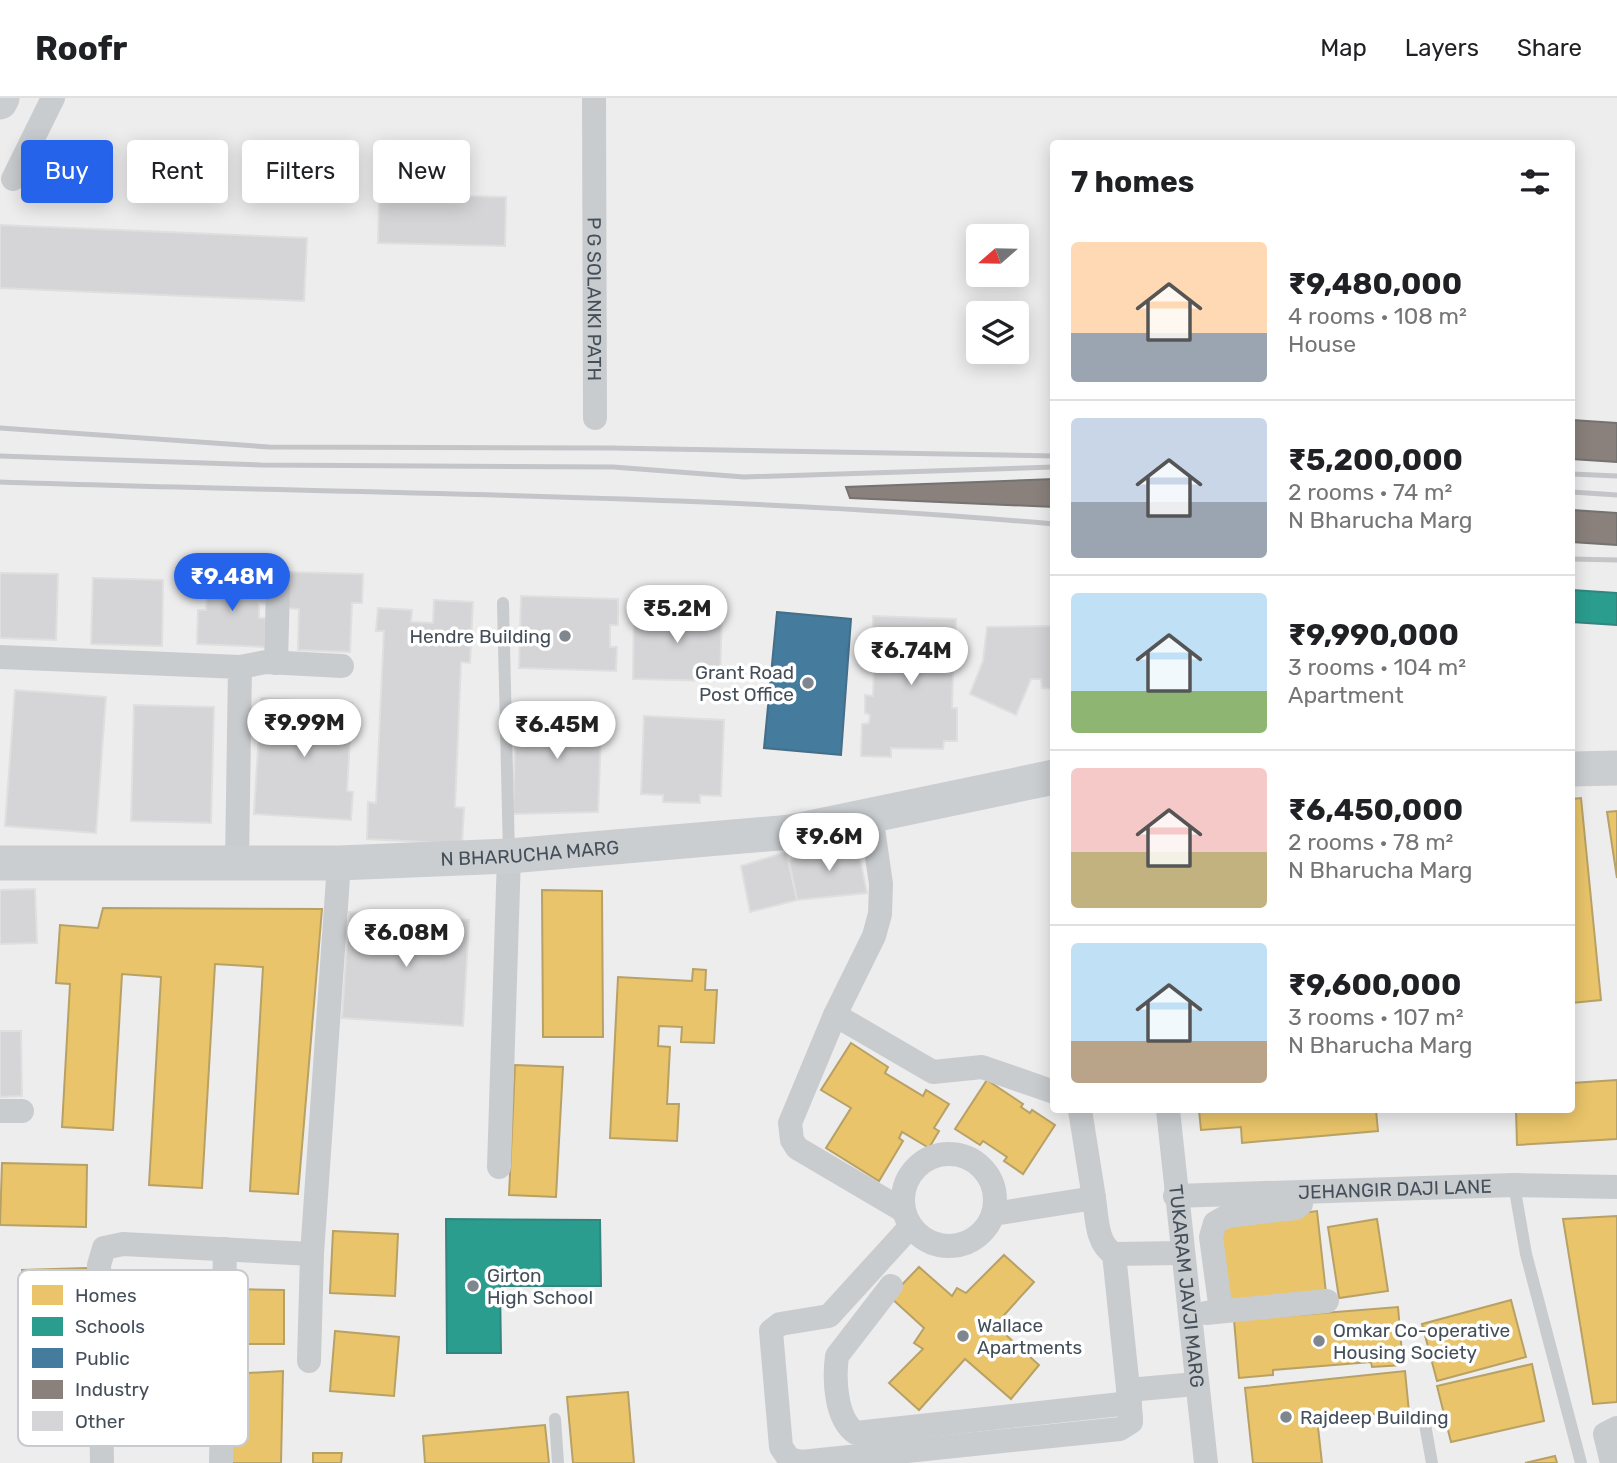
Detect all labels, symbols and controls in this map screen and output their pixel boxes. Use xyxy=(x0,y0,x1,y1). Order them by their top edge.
text: Roofr xyxy=(35,29,127,68)
text: Map xyxy=(1320,34,1367,62)
text: Layers xyxy=(1405,34,1479,62)
text: Share xyxy=(1517,34,1582,62)
chip: Buy xyxy=(21,140,113,203)
chip: Rent xyxy=(127,140,228,203)
chip: Filters xyxy=(242,140,359,203)
chip: New xyxy=(373,140,470,203)
icon: filters xyxy=(1516,163,1554,201)
text: 7 homes xyxy=(1071,164,1194,200)
street label: P G SOLANKI PATH xyxy=(583,217,606,381)
north arrow xyxy=(966,224,1029,287)
map controls xyxy=(966,224,1029,364)
text: ₹9,480,000 xyxy=(1288,266,1462,302)
icon: home xyxy=(1127,270,1211,354)
button: layers xyxy=(966,301,1029,364)
text: 4 rooms · 108 m² xyxy=(1288,302,1467,330)
text: House xyxy=(1288,330,1356,358)
text: ₹5,200,000 xyxy=(1288,442,1463,478)
icon: home xyxy=(1127,446,1211,530)
text: 2 rooms · 74 m² xyxy=(1288,478,1452,506)
text: N Bharucha Marg xyxy=(1288,506,1473,534)
pin: ₹9.48M xyxy=(175,554,289,613)
text: ₹9.48M xyxy=(190,562,274,590)
pin: ₹5.2M xyxy=(628,586,726,645)
text: ₹5.2M xyxy=(642,594,712,622)
text: ₹9,990,000 xyxy=(1288,617,1459,653)
icon: home xyxy=(1127,621,1211,705)
place label: Hendre Building xyxy=(410,625,551,648)
marker: Hendre Building xyxy=(557,628,573,644)
pin: ₹6.74M xyxy=(854,628,968,687)
text: ₹6.74M xyxy=(870,636,952,664)
text: 3 rooms · 104 m² xyxy=(1288,653,1466,681)
place label: Grant Road Post Office xyxy=(695,661,794,706)
marker: Grant Road Post Office xyxy=(800,675,816,691)
text: Apartment xyxy=(1288,681,1404,709)
pin: ₹9.99M xyxy=(247,700,361,759)
pin: ₹6.45M xyxy=(500,702,614,761)
text: ₹9.99M xyxy=(263,708,345,736)
text: ₹6.45M xyxy=(515,710,599,738)
text: ₹6,450,000 xyxy=(1288,792,1463,828)
icon: home xyxy=(1127,796,1211,880)
pin: ₹9.6M xyxy=(780,814,878,873)
text: ₹9.6M xyxy=(795,822,863,850)
text: 2 rooms · 78 m² xyxy=(1288,828,1453,856)
street label: N BHARUCHA MARG xyxy=(440,835,620,870)
text: N Bharucha Marg xyxy=(1288,856,1473,884)
pin: ₹6.08M xyxy=(349,910,463,969)
text: ₹6.08M xyxy=(363,918,449,946)
text: ₹9,600,000 xyxy=(1288,967,1461,1003)
icon: home xyxy=(1127,971,1211,1055)
text: 3 rooms · 107 m² xyxy=(1288,1003,1464,1031)
text: N Bharucha Marg xyxy=(1288,1031,1473,1059)
street label: JEHANGIR DAJI LANE xyxy=(1298,1174,1492,1204)
street label: TUKARAM JAVJI MARG xyxy=(1165,1183,1209,1389)
place label: Girton High School xyxy=(487,1264,593,1309)
legend xyxy=(18,1270,248,1446)
marker: Girton High School xyxy=(465,1278,481,1294)
text: Homes xyxy=(75,1284,137,1307)
place label: Wallace Apartments xyxy=(977,1314,1082,1359)
text: Schools xyxy=(75,1315,145,1338)
place label: Omkar Co-operative Housing Society xyxy=(1333,1319,1510,1364)
marker: Wallace Apartments xyxy=(955,1328,971,1344)
marker: Omkar Co-operative Housing Society xyxy=(1311,1333,1327,1349)
text: Public xyxy=(75,1347,130,1370)
text: Industry xyxy=(75,1378,149,1401)
place label: Rajdeep Building xyxy=(1300,1406,1449,1429)
marker: Rajdeep Building xyxy=(1278,1409,1294,1425)
text: Other xyxy=(75,1410,126,1433)

